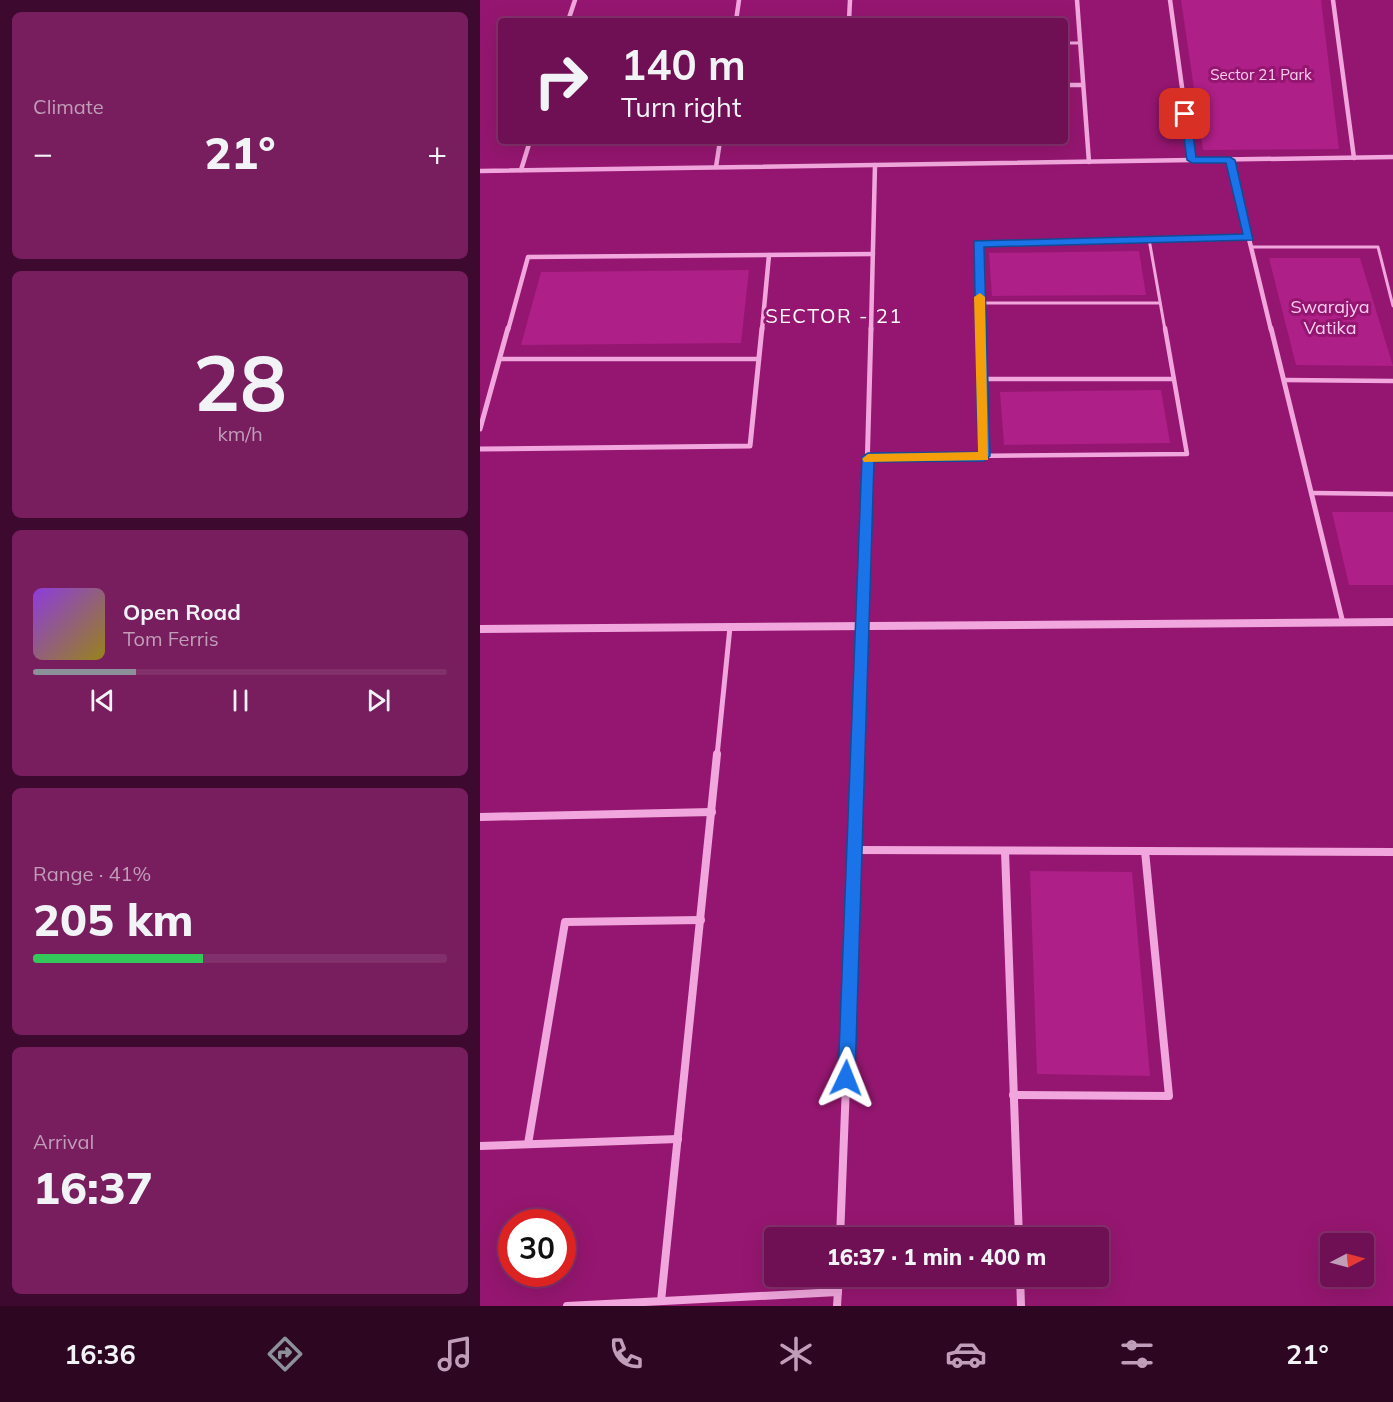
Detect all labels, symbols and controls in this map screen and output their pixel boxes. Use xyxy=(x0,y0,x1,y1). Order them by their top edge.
text: 140 m xyxy=(621,38,746,91)
icon: right xyxy=(522,42,600,120)
park label: Sector 21 Park xyxy=(1210,65,1312,84)
pin xyxy=(1159,88,1210,139)
text: Turn right xyxy=(621,90,741,124)
text: Climate xyxy=(33,94,104,119)
icon: arrive xyxy=(1168,97,1201,130)
text: 21° xyxy=(204,124,276,180)
text: − xyxy=(33,132,53,173)
text: + xyxy=(427,132,447,173)
park label: Swarajya Vatika xyxy=(1290,295,1370,339)
district label: SECTOR - 21 xyxy=(765,303,903,328)
text: 28 xyxy=(193,333,287,431)
text: km/h xyxy=(217,421,263,446)
text: Open Road xyxy=(123,598,241,626)
text: Tom Ferris xyxy=(123,626,219,651)
icon: previous xyxy=(86,684,119,717)
icon: pause xyxy=(224,684,257,717)
icon: next xyxy=(362,684,395,717)
text: Range · 41% xyxy=(33,861,151,886)
text: 205 km xyxy=(33,891,194,947)
position arrow xyxy=(814,1046,878,1110)
text: Arrival xyxy=(33,1129,94,1154)
text: 16:37 xyxy=(33,1159,153,1215)
speed limit sign: 30 xyxy=(498,1209,576,1287)
north arrow xyxy=(1320,1233,1374,1287)
map controls xyxy=(1320,1233,1374,1287)
text: 16:37 · 1 min · 400 m xyxy=(827,1243,1046,1271)
icon: directions xyxy=(264,1333,306,1375)
icon: music xyxy=(434,1333,476,1375)
icon: phone xyxy=(605,1333,647,1375)
icon: climate xyxy=(775,1333,817,1375)
icon: car xyxy=(945,1333,987,1375)
icon: filters xyxy=(1116,1333,1158,1375)
text: 16:36 xyxy=(64,1337,136,1371)
text: 21° xyxy=(1286,1337,1329,1371)

